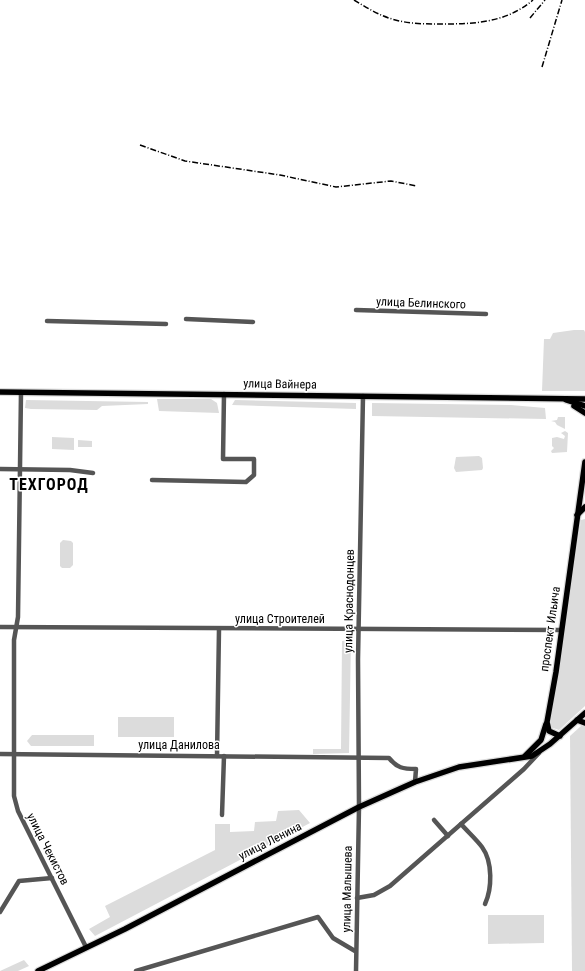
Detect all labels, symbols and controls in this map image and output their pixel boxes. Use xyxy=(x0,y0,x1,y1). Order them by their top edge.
street label: улица Белинского xyxy=(376,294,466,312)
street label: улица Вайнера xyxy=(243,376,317,392)
district label: ТЕХГОРОД xyxy=(9,475,89,494)
street label: улица Краснодонцев xyxy=(341,549,357,653)
street label: проспект Ильича xyxy=(537,585,563,673)
street label: улица Строителей xyxy=(235,612,325,626)
street label: улица Данилова xyxy=(138,738,220,752)
street label: улица Чекистов xyxy=(24,811,72,887)
street label: улица Ленина xyxy=(236,819,304,863)
street label: улица Малышева xyxy=(339,845,355,932)

